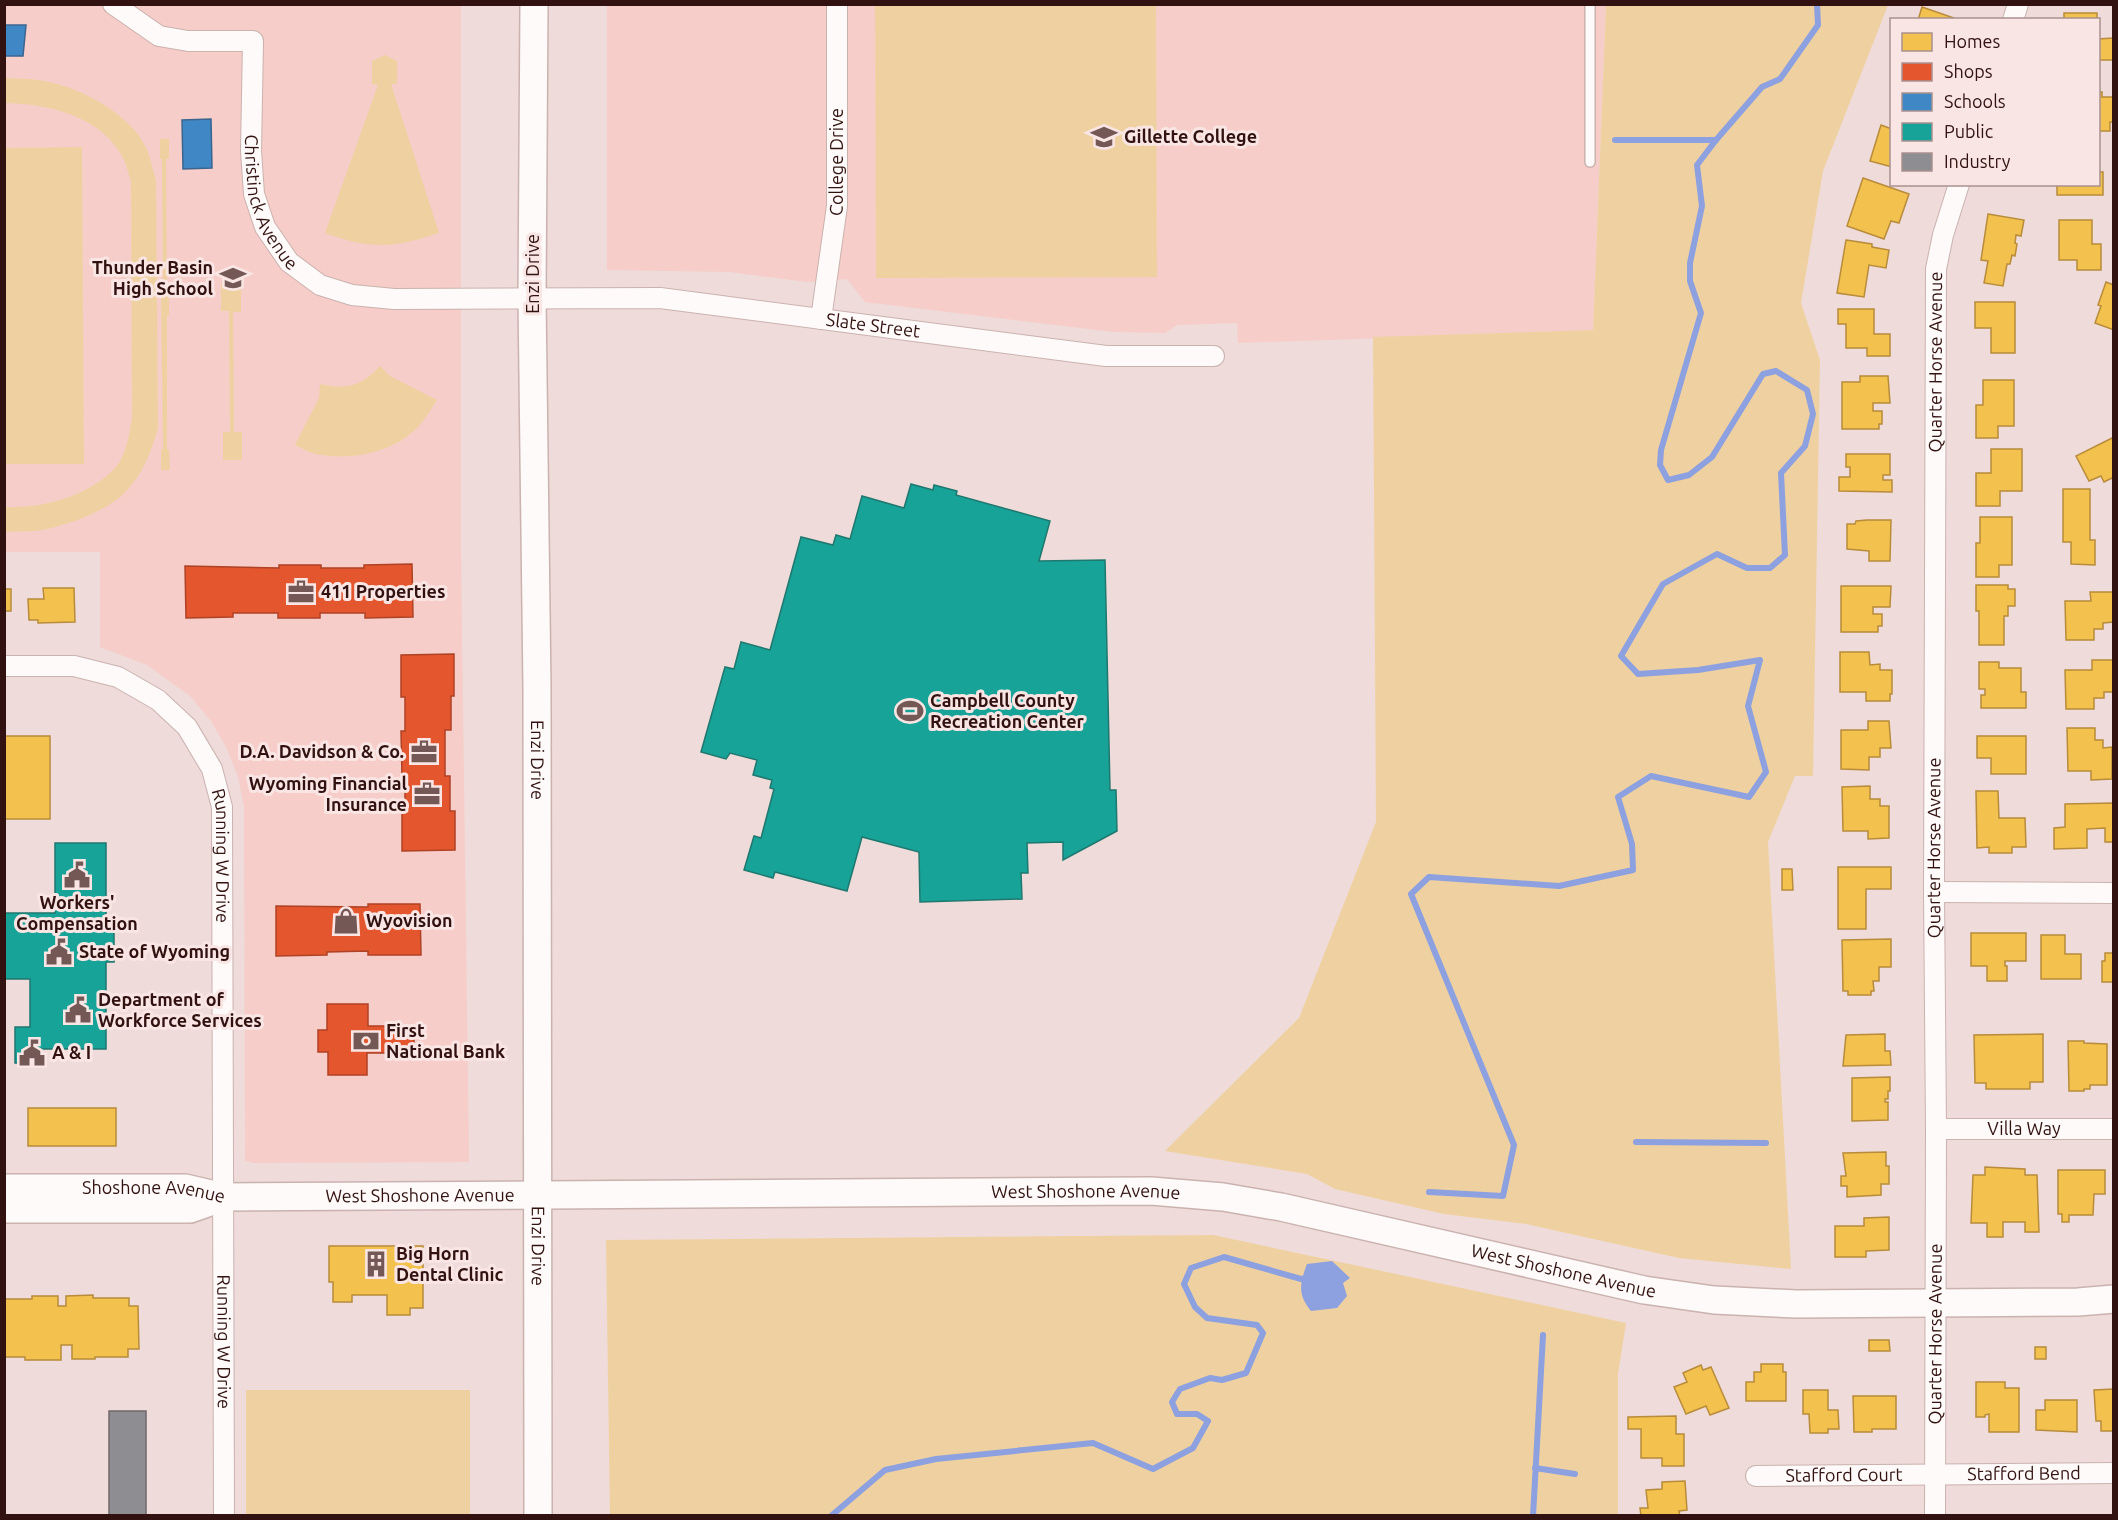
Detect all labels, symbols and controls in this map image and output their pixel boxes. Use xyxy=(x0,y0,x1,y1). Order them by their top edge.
legend xyxy=(1890,18,2100,186)
text: Homes xyxy=(1944,31,2001,51)
text: Shops xyxy=(1944,61,1993,81)
text: Schools xyxy=(1944,91,2006,111)
street label: College Drive xyxy=(825,108,846,217)
text: Public xyxy=(1944,121,1993,141)
school or university icon: Gillette College xyxy=(1089,122,1119,152)
place label: Gillette College xyxy=(1124,126,1257,146)
street label: Christinck Avenue xyxy=(242,134,301,274)
text: Industry xyxy=(1944,151,2011,171)
street label: Enzi Drive xyxy=(522,234,542,314)
place label: Thunder Basin High School xyxy=(92,257,214,298)
school or university icon: Thunder Basin High School xyxy=(218,263,248,293)
street label: Quarter Horse Avenue xyxy=(1924,272,1945,452)
street label: Slate Street xyxy=(825,309,922,341)
office icon: 411 Properties xyxy=(286,577,316,607)
place label: 411 Properties xyxy=(321,581,445,601)
place label: Campbell County Recreation Center xyxy=(930,690,1085,731)
sports icon: Campbell County Recreation Center xyxy=(895,696,925,726)
street label: Enzi Drive xyxy=(528,720,548,800)
office icon: D.A. Davidson & Co. xyxy=(409,737,439,767)
place label: D.A. Davidson & Co. xyxy=(240,741,404,761)
street label: Quarter Horse Avenue xyxy=(1923,758,1944,938)
place label: Wyoming Financial Insurance xyxy=(249,773,408,814)
office icon: Wyoming Financial Insurance xyxy=(412,779,442,809)
street label: Running W Drive xyxy=(209,786,233,923)
public building icon: Workers' Compensation xyxy=(62,860,92,890)
place label: Workers' Compensation xyxy=(16,892,138,933)
shop icon: Wyovision xyxy=(331,906,361,936)
place label: Wyovision xyxy=(366,910,453,930)
public building icon: State of Wyoming xyxy=(44,937,74,967)
place label: State of Wyoming xyxy=(79,941,230,961)
place label: Department of Workforce Services xyxy=(98,989,262,1030)
public building icon: Department of Workforce Services xyxy=(63,995,93,1025)
place label: First National Bank xyxy=(386,1020,505,1061)
bank icon: First National Bank xyxy=(351,1026,381,1056)
public building icon: A & I xyxy=(17,1038,47,1068)
place label: A & I xyxy=(52,1042,91,1062)
street label: Villa Way xyxy=(1987,1118,2061,1138)
street label: Shoshone Avenue xyxy=(82,1177,227,1206)
street label: West Shoshone Avenue xyxy=(991,1180,1181,1202)
street label: West Shoshone Avenue xyxy=(325,1184,515,1205)
street label: Enzi Drive xyxy=(529,1206,549,1286)
street label: West Shoshone Avenue xyxy=(1469,1240,1658,1301)
place label: Big Horn Dental Clinic xyxy=(396,1243,503,1284)
street label: Quarter Horse Avenue xyxy=(1924,1244,1945,1424)
building icon: Big Horn Dental Clinic xyxy=(361,1249,391,1279)
street label: Running W Drive xyxy=(214,1274,235,1409)
street label: Stafford Bend xyxy=(1967,1462,2081,1483)
street label: Stafford Court xyxy=(1785,1464,1903,1485)

